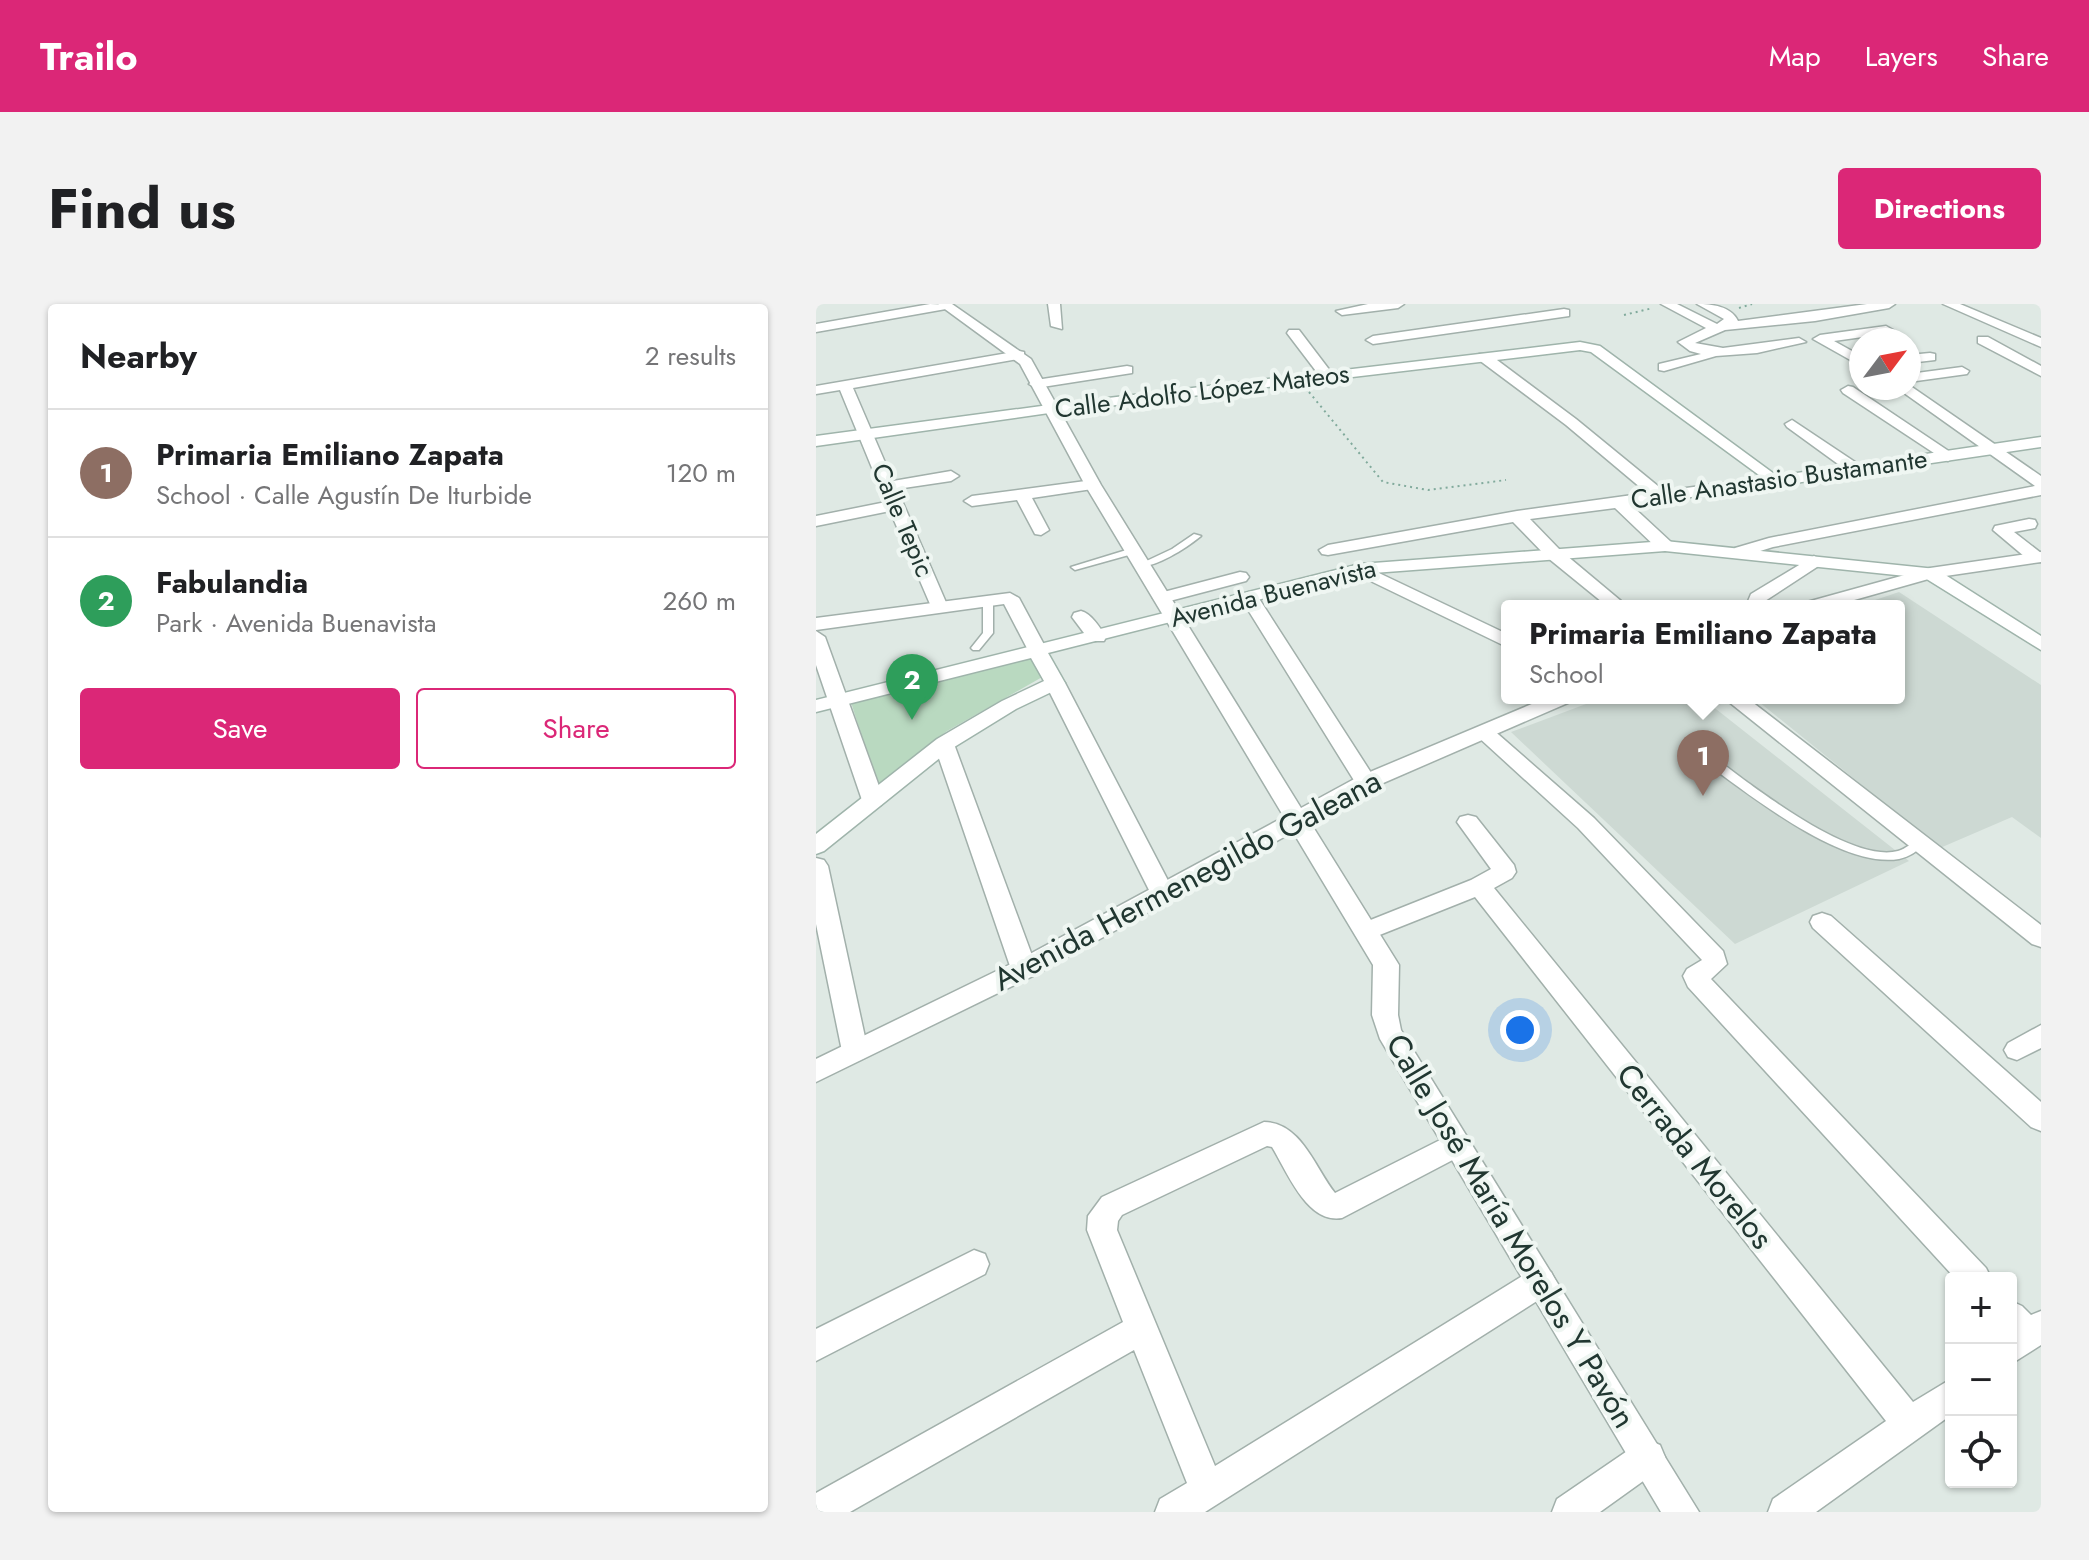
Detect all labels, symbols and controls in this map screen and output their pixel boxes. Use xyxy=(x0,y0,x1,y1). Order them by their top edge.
text: Trailo xyxy=(40,29,138,84)
text: Map xyxy=(1769,36,1821,77)
text: Layers xyxy=(1865,36,1938,77)
text: Share xyxy=(1982,36,2049,77)
text: Find us xyxy=(48,168,236,249)
button: Directions xyxy=(1838,168,2041,249)
north arrow xyxy=(1849,328,1921,400)
text: Nearby xyxy=(80,332,197,381)
text: 2 results xyxy=(645,337,736,375)
street label: Calle Adolfo López Mateos xyxy=(1053,354,1351,428)
text: Primaria Emiliano Zapata xyxy=(156,433,504,476)
street label: Calle Anastasio Bustamante xyxy=(1628,439,1930,519)
text: 1 xyxy=(99,454,113,492)
text: 120 m xyxy=(666,454,736,492)
street label: Calle Tepic xyxy=(862,457,944,583)
text: School · Calle Agustín De Iturbide xyxy=(156,476,532,514)
street label: Avenida Buenavista xyxy=(1166,549,1380,637)
text: Fabulandia xyxy=(156,561,308,604)
text: 2 xyxy=(97,582,115,620)
text: 260 m xyxy=(663,582,736,620)
popup xyxy=(1501,600,1905,704)
text: Park · Avenida Buenavista xyxy=(156,604,437,642)
text: Primaria Emiliano Zapata xyxy=(1529,612,1877,655)
pin: 2 xyxy=(886,654,938,720)
text: School xyxy=(1529,655,1604,693)
button: Save xyxy=(80,688,400,769)
button: Share xyxy=(416,688,736,769)
pin: 1 xyxy=(1677,730,1729,796)
street label: Avenida Hermenegildo Galeana xyxy=(985,758,1389,1002)
your location xyxy=(1500,1010,1540,1050)
street label: Calle José María Morelos Y Pavón xyxy=(1375,1025,1647,1437)
street label: Cerrada Morelos xyxy=(1606,1053,1784,1259)
map controls xyxy=(1945,1272,2017,1488)
button: + xyxy=(1945,1272,2017,1344)
button: − xyxy=(1945,1344,2017,1416)
button: locate xyxy=(1945,1416,2017,1488)

